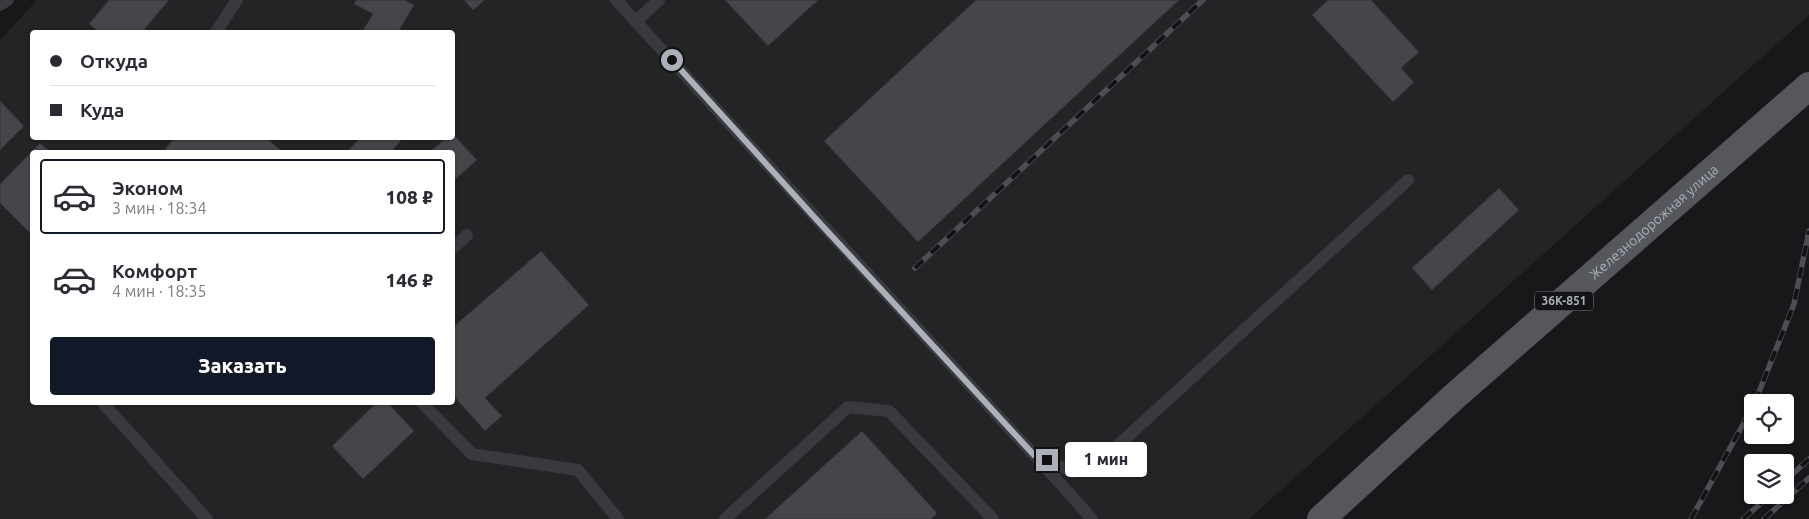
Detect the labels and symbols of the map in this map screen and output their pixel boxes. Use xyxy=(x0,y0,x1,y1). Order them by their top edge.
route start xyxy=(661,49,683,71)
street label: Железнодорожная улица xyxy=(1586,161,1721,283)
road number: 36К-851 xyxy=(1535,292,1593,310)
callout: 1 мин xyxy=(1064,442,1147,478)
route end xyxy=(1036,449,1058,471)

